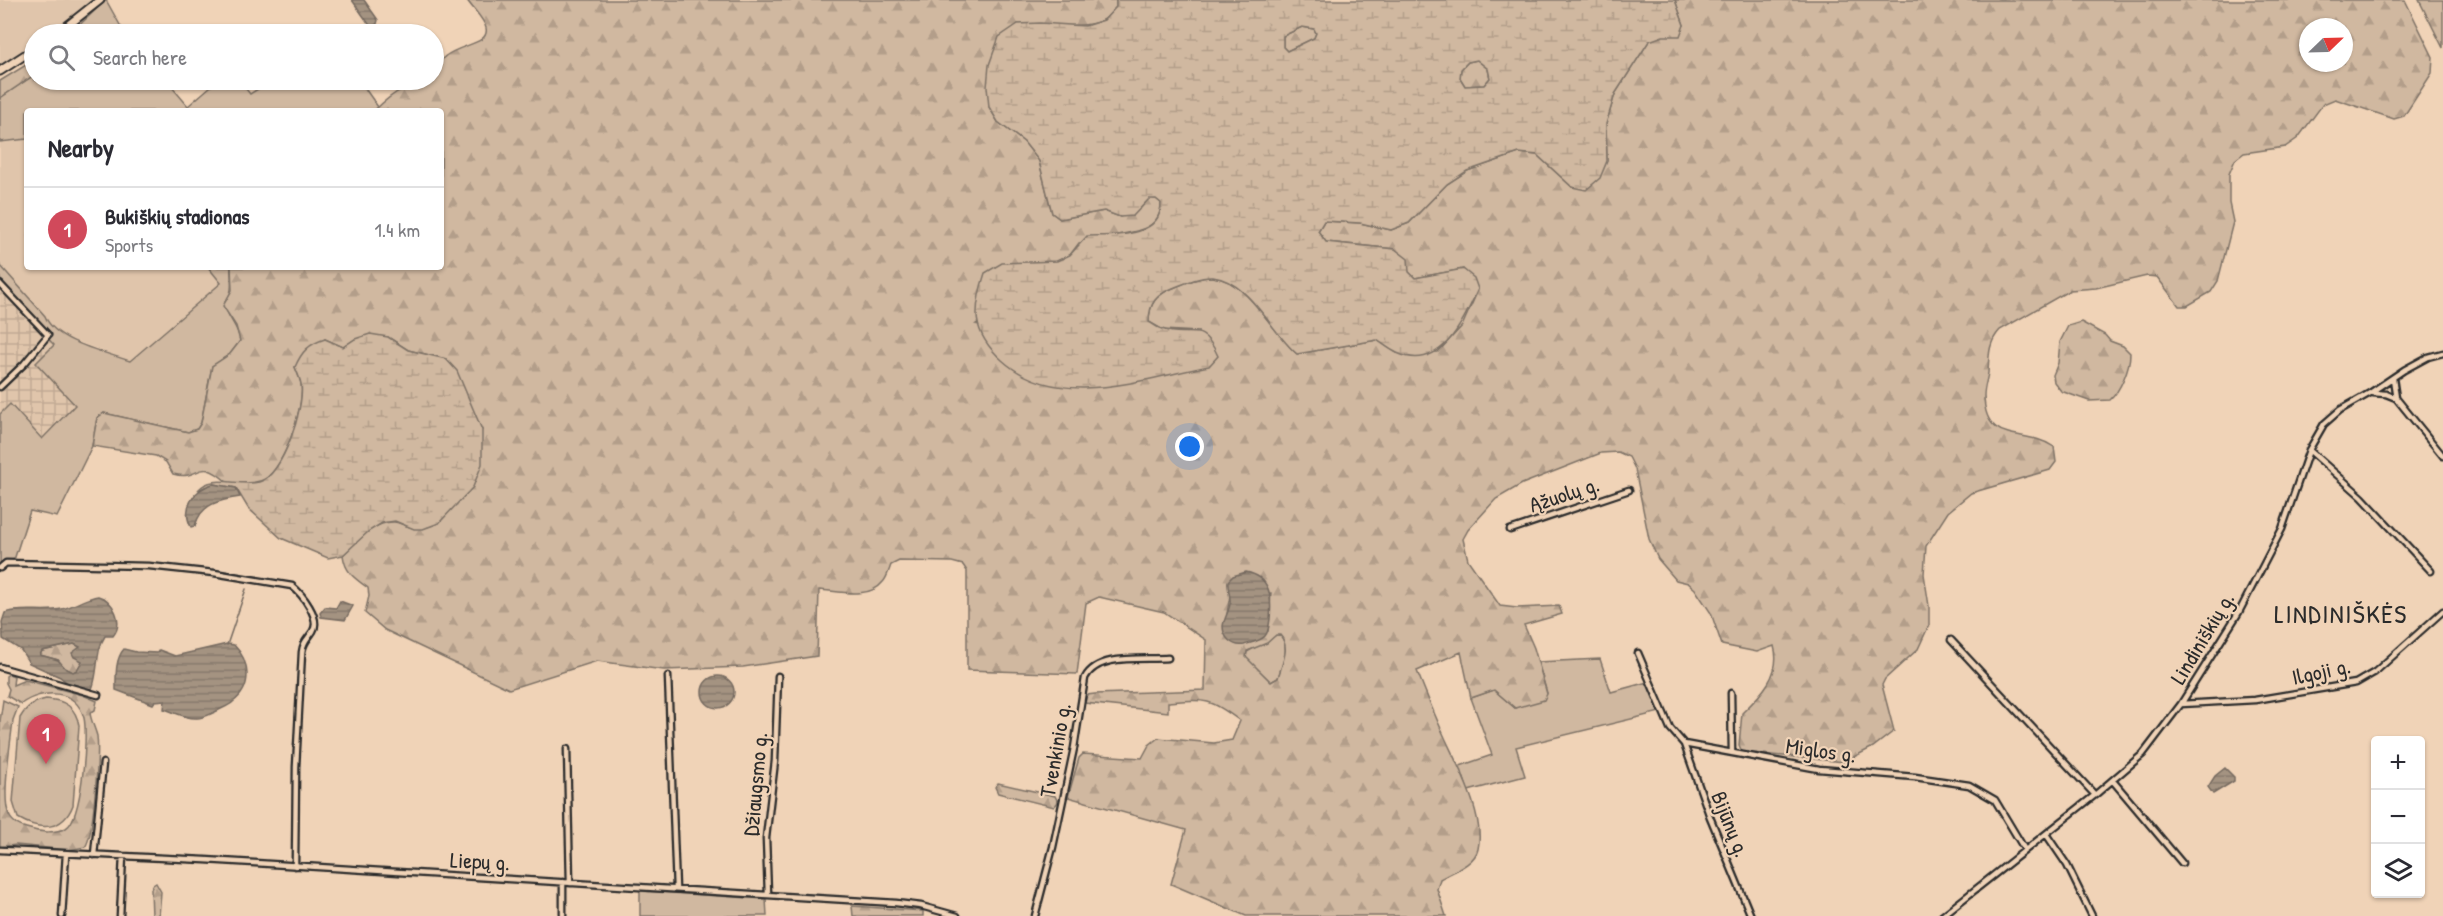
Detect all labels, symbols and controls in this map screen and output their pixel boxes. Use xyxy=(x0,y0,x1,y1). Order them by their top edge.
north arrow xyxy=(2299,18,2353,72)
search box xyxy=(24,24,444,90)
icon: search xyxy=(45,41,78,74)
text: Search here xyxy=(93,42,187,72)
text: Nearby xyxy=(48,130,114,165)
text: Bukiškių stadionas xyxy=(105,201,249,231)
text: 1 xyxy=(64,216,71,243)
text: 1.4 km xyxy=(374,216,420,243)
text: Sports xyxy=(105,231,153,258)
your location xyxy=(1175,432,1204,461)
street label: Ąžuolų g. xyxy=(1525,469,1603,519)
street label: Lindiniškių g. xyxy=(2163,586,2241,690)
district label: LINDINIŠKĖS xyxy=(2274,596,2408,631)
street label: Ilgoji g. xyxy=(2289,650,2353,692)
street label: Tvenkinio g. xyxy=(1032,701,1078,799)
pin: 1 xyxy=(26,714,66,764)
street label: Miglos g. xyxy=(1784,730,1858,770)
street label: Džiaugsmo g. xyxy=(736,731,774,837)
map controls xyxy=(2371,736,2425,898)
button: + xyxy=(2371,736,2425,790)
street label: Bijūnų g. xyxy=(1704,787,1758,861)
button: − xyxy=(2371,790,2425,844)
street label: Liepų g. xyxy=(449,844,511,878)
button: layers xyxy=(2371,844,2425,898)

